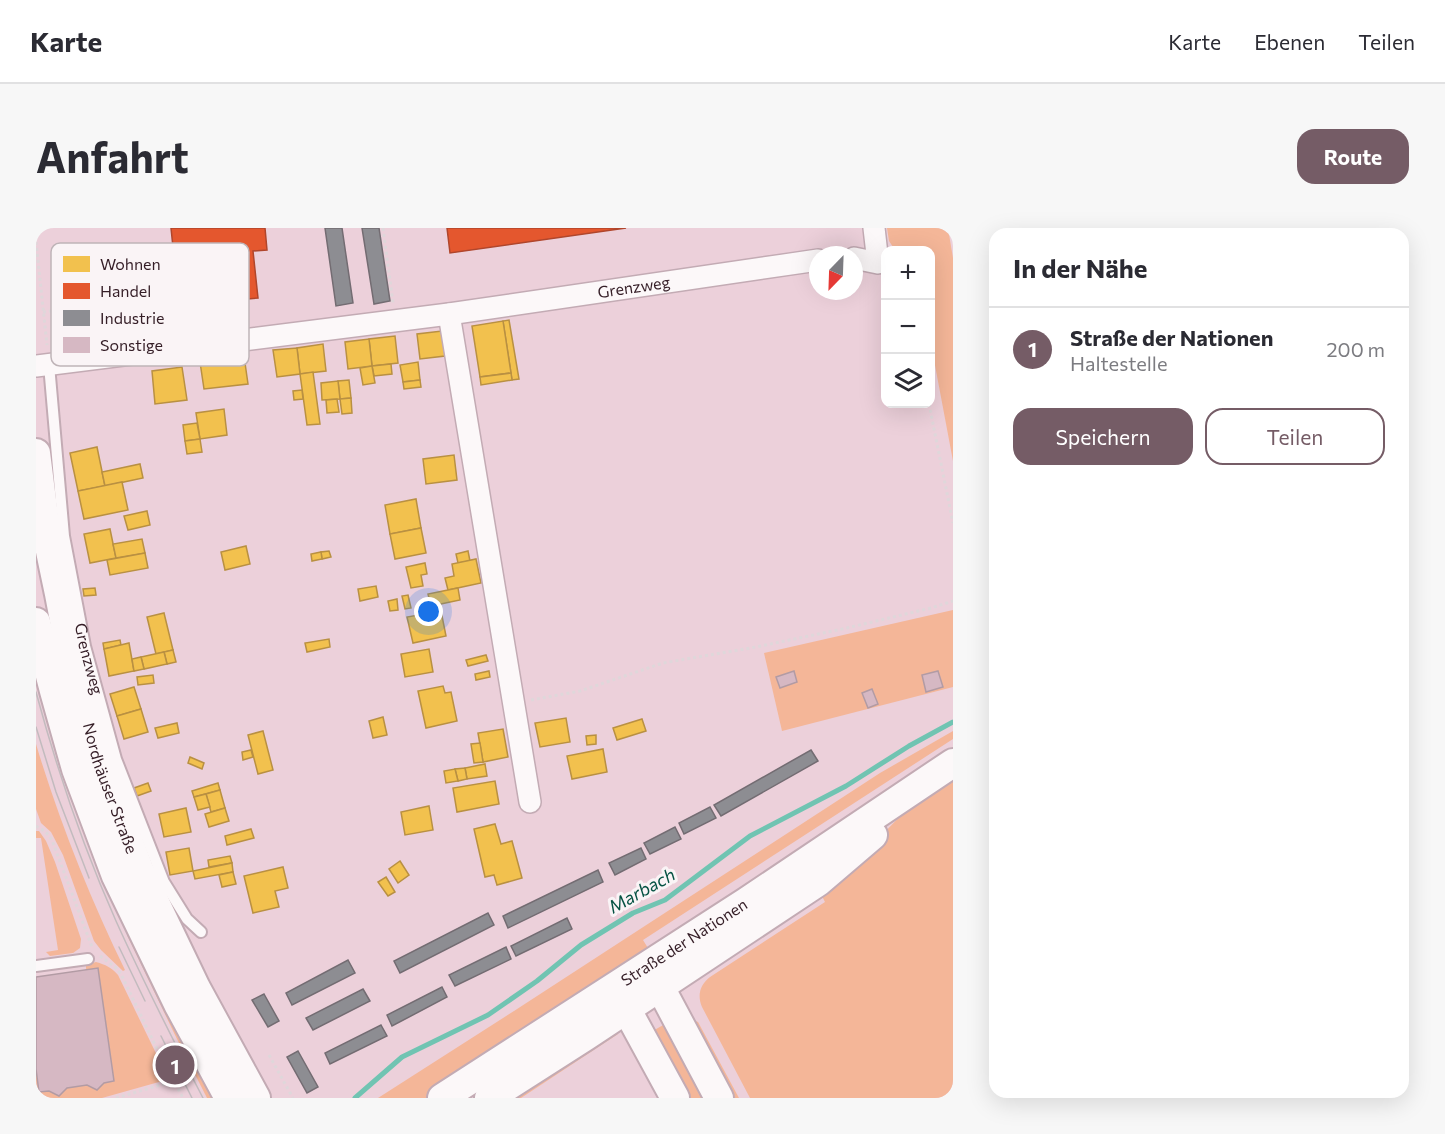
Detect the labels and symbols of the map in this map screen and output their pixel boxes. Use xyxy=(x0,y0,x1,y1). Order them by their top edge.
legend xyxy=(51,243,249,366)
north arrow xyxy=(809,246,863,300)
text: Wohnen xyxy=(100,254,161,273)
street label: Grenzweg xyxy=(596,272,672,301)
text: Handel xyxy=(100,281,151,300)
text: Industrie xyxy=(100,308,165,327)
text: Sonstige xyxy=(100,335,163,354)
your location xyxy=(414,597,443,626)
street label: Grenzweg xyxy=(72,621,108,697)
street label: Nordhäuser Straße xyxy=(80,720,142,856)
water label: Marbach xyxy=(604,863,679,917)
street label: Straße der Nationen xyxy=(617,894,750,989)
pin: 1 xyxy=(156,1042,194,1088)

